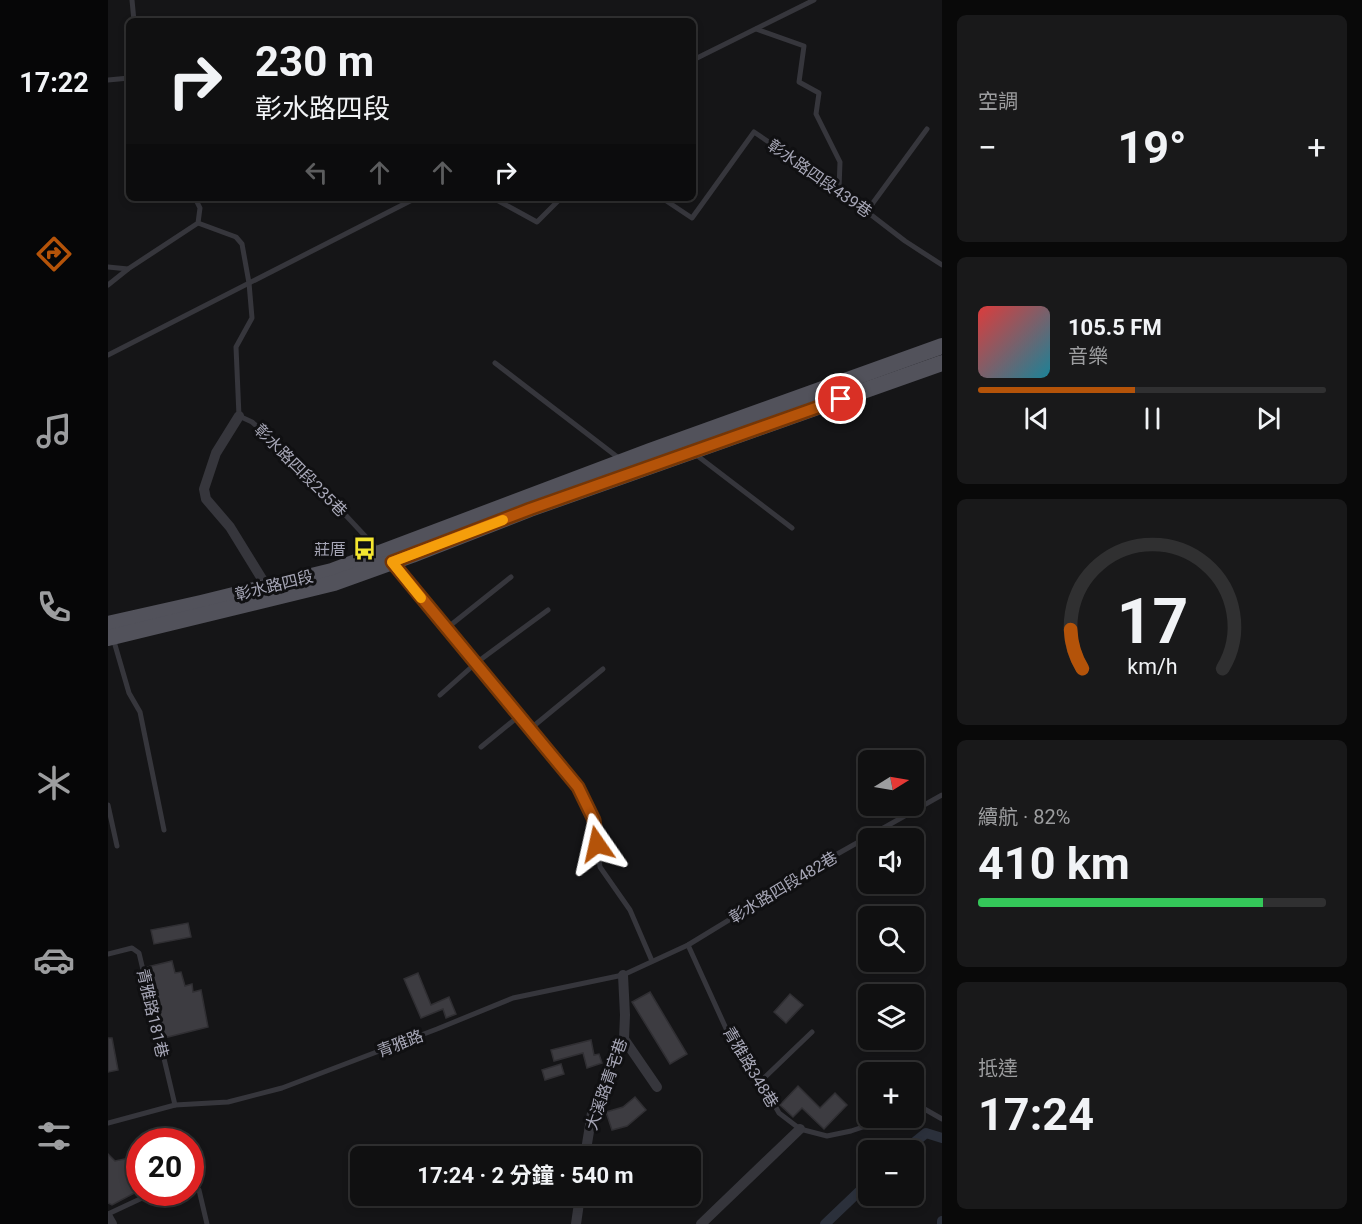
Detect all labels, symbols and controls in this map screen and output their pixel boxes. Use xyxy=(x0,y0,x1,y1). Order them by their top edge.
text: 230 m xyxy=(255,37,374,86)
icon: right xyxy=(156,42,234,120)
text: 17:22 xyxy=(19,67,89,99)
text: 空調 xyxy=(978,89,1018,113)
text: 彰水路四段 xyxy=(255,93,390,125)
text: 19° xyxy=(1117,121,1187,174)
text: − xyxy=(978,128,997,167)
text: + xyxy=(1307,128,1326,167)
street label: 彰水路四段439巷 xyxy=(764,135,876,221)
icon: left xyxy=(300,156,333,189)
icon: ahead xyxy=(363,156,396,189)
icon: ahead xyxy=(426,156,459,189)
icon: right xyxy=(489,156,522,189)
icon: directions xyxy=(33,233,75,275)
text: 105.5 FM xyxy=(1068,315,1162,340)
text: 音樂 xyxy=(1068,344,1108,368)
pin xyxy=(815,373,866,424)
icon: arrive xyxy=(824,382,857,415)
icon: previous xyxy=(1020,402,1053,435)
icon: pause xyxy=(1136,402,1169,435)
icon: next xyxy=(1252,402,1285,435)
icon: music xyxy=(33,410,75,452)
street label: 彰水路四段235巷 xyxy=(250,420,351,521)
bus stop icon: 莊厝 xyxy=(351,536,377,562)
place label: 莊厝 xyxy=(314,540,346,559)
street label: 彰水路四段 xyxy=(233,567,315,604)
text: 17 xyxy=(1116,585,1188,658)
icon: phone xyxy=(33,586,75,628)
text: km/h xyxy=(1127,654,1177,679)
north arrow xyxy=(858,750,924,816)
map controls xyxy=(858,750,924,1206)
icon: climate xyxy=(33,762,75,804)
text: 續航 · 82% xyxy=(978,805,1070,829)
position arrow xyxy=(565,812,629,876)
button: sound xyxy=(858,828,924,894)
text: 410 km xyxy=(978,837,1130,890)
street label: 彰水路四段482巷 xyxy=(726,848,841,927)
button: search xyxy=(858,906,924,972)
icon: car xyxy=(33,939,75,981)
street label: 青雅路181巷 xyxy=(133,967,172,1060)
button: layers xyxy=(858,984,924,1050)
street label: 青雅路348巷 xyxy=(719,1023,782,1111)
street label: 青雅路 xyxy=(374,1026,426,1061)
street label: 大溪路青宅巷 xyxy=(582,1036,631,1133)
text: 抵達 xyxy=(978,1056,1018,1080)
button: + xyxy=(858,1062,924,1128)
text: 17:24 xyxy=(978,1088,1094,1141)
icon: filters xyxy=(33,1115,75,1157)
speed limit sign: 20 xyxy=(126,1128,204,1206)
button: − xyxy=(858,1140,924,1206)
text: 17:24 · 2 分鐘 · 540 m xyxy=(417,1163,634,1188)

